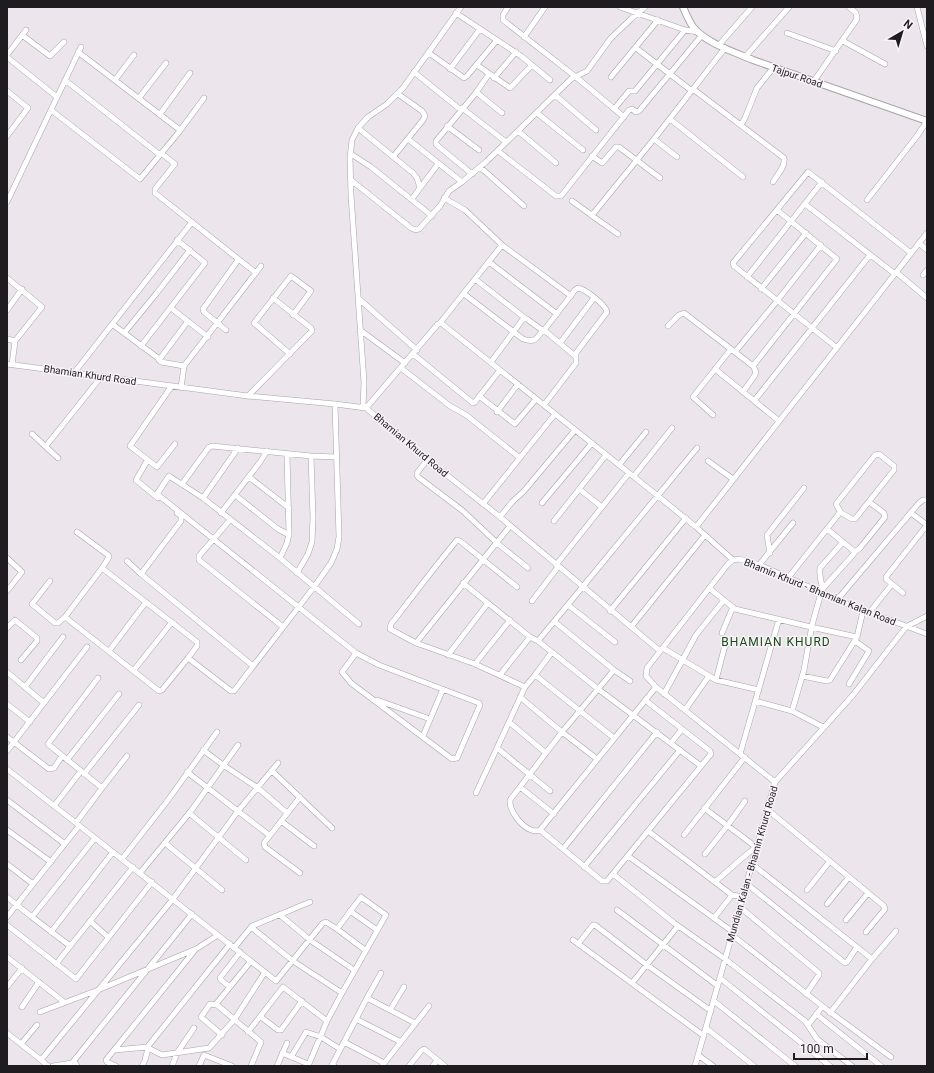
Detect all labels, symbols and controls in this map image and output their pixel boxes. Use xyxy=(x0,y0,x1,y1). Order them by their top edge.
north arrow xyxy=(882,12,922,52)
text: N xyxy=(901,17,915,32)
street label: Tajpur Road xyxy=(770,62,824,90)
street label: Bhamian Khurd Road xyxy=(43,363,137,387)
street label: Bhamian Khurd Road xyxy=(372,411,450,479)
street label: Bhamin Khurd - Bhamian Kalan Road xyxy=(743,556,897,628)
district label: BHAMIAN KHURD xyxy=(721,635,831,649)
street label: Mundian Kalan - Bhamin Khurd Road xyxy=(724,785,780,943)
scale bar xyxy=(794,1035,867,1061)
text: 100 m xyxy=(800,1042,834,1056)

